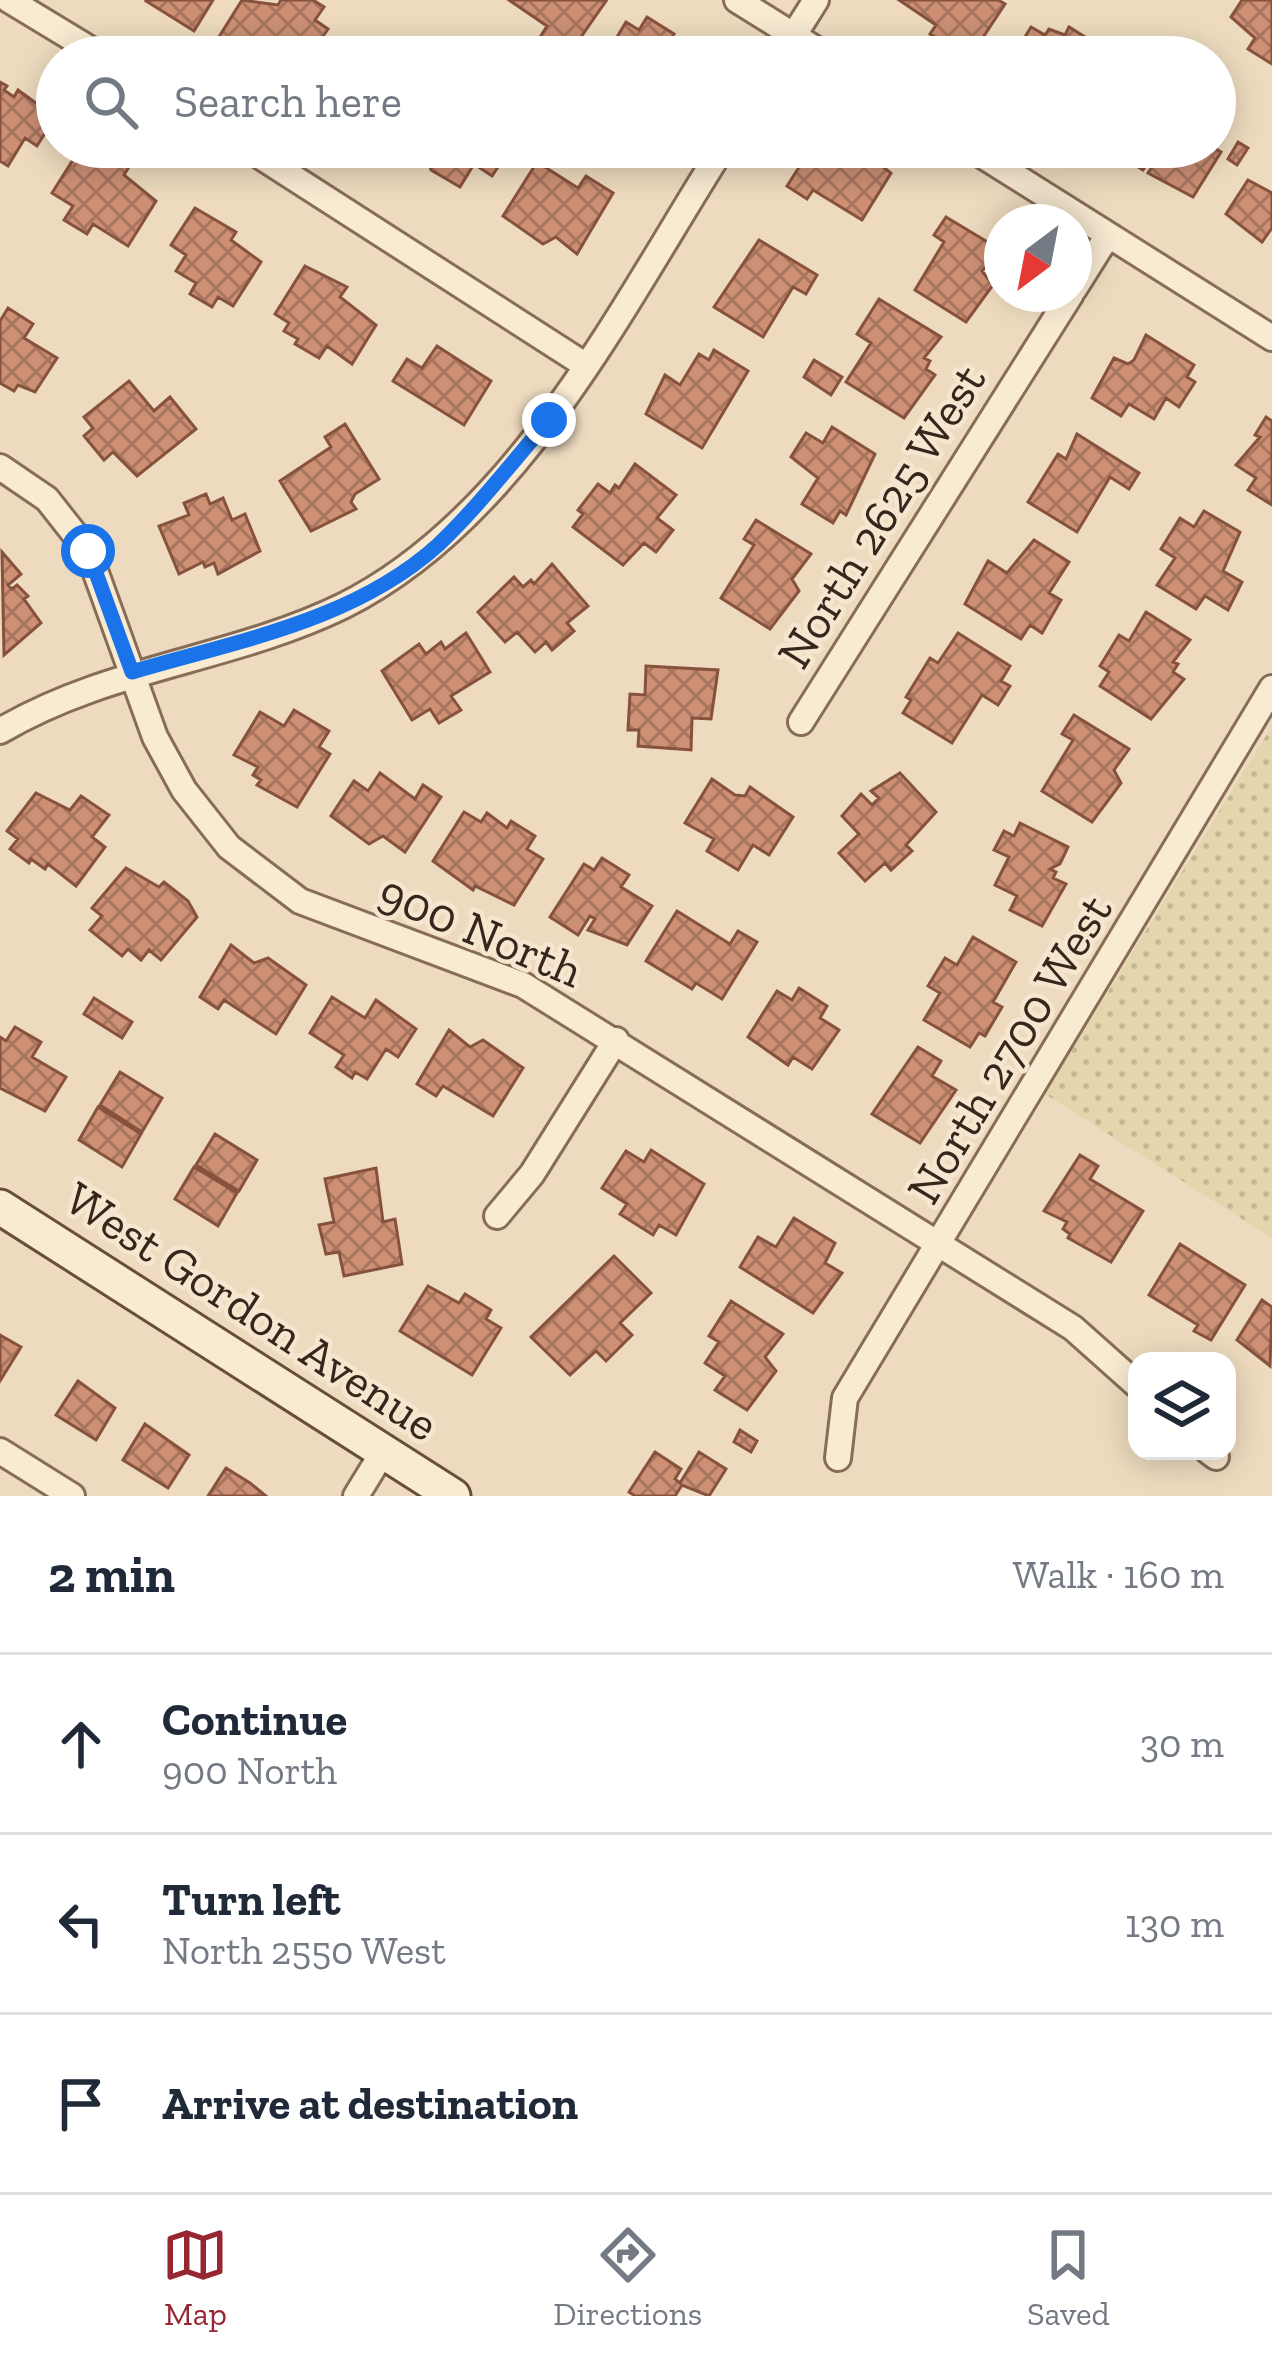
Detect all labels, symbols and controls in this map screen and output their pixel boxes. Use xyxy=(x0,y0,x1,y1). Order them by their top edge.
search box xyxy=(36,36,1236,168)
icon: search xyxy=(78,69,144,135)
text: Search here xyxy=(174,75,402,129)
north arrow xyxy=(984,204,1092,312)
street label: North 2625 West xyxy=(765,354,997,678)
route end xyxy=(522,393,576,447)
route start xyxy=(61,524,115,578)
street label: 900 North xyxy=(371,863,591,999)
street label: North 2700 West xyxy=(894,884,1124,1214)
street label: West Gordon Avenue xyxy=(55,1169,449,1453)
map controls xyxy=(1128,1352,1236,1460)
button: layers xyxy=(1128,1352,1236,1460)
text: 2 min xyxy=(48,1544,175,1605)
text: Walk · 160 m xyxy=(1013,1551,1224,1598)
text: Continue xyxy=(162,1693,347,1747)
icon: ahead xyxy=(48,1711,114,1777)
text: 30 m xyxy=(1140,1720,1224,1767)
text: 900 North xyxy=(162,1747,337,1794)
text: Turn left xyxy=(162,1873,340,1927)
icon: left xyxy=(48,1891,114,1957)
text: 130 m xyxy=(1125,1900,1224,1947)
text: North 2550 West xyxy=(162,1927,446,1974)
icon: arrive xyxy=(48,2071,114,2137)
text: Arrive at destination xyxy=(162,2077,578,2131)
tab: Map xyxy=(162,2222,228,2333)
tab: Directions xyxy=(553,2222,702,2333)
tab: Saved xyxy=(1027,2222,1110,2333)

